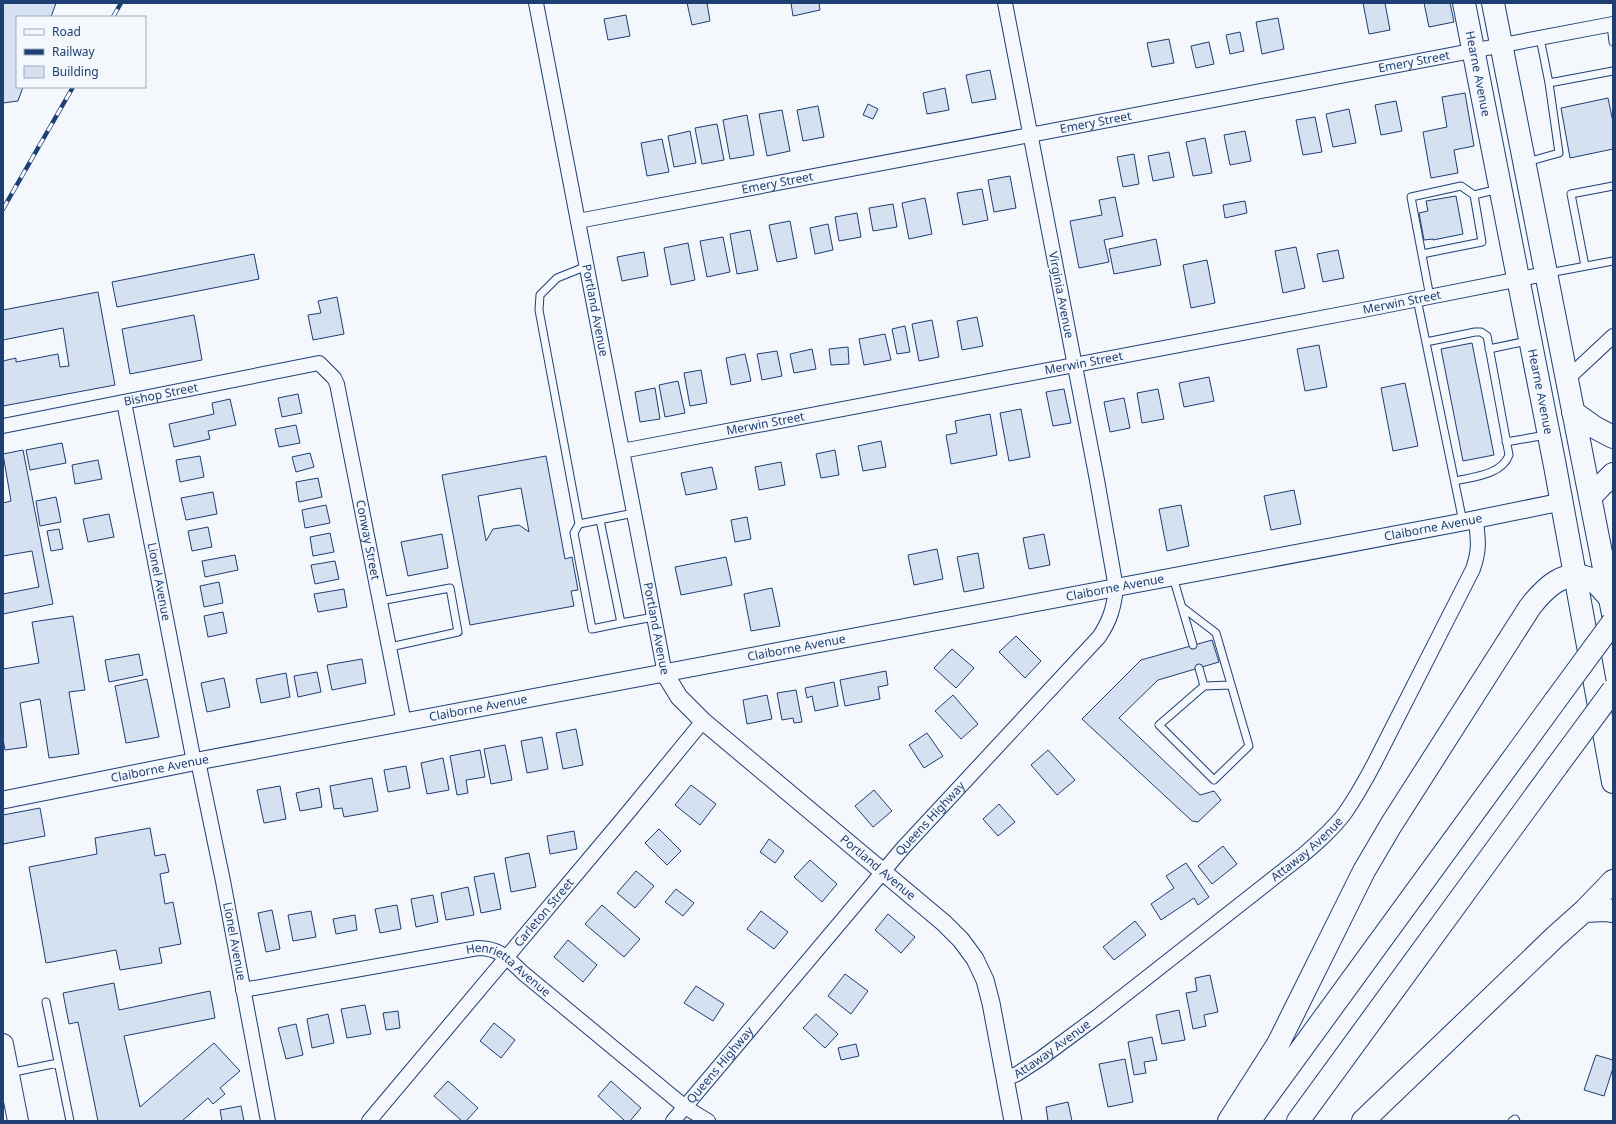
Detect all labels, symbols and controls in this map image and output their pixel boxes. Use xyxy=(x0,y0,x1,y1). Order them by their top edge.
legend xyxy=(16,16,146,88)
text: Road xyxy=(52,23,81,40)
street label: Hearne Avenue xyxy=(1462,29,1495,118)
text: Railway xyxy=(52,43,96,60)
street label: Emery Street xyxy=(1377,46,1452,77)
text: Building xyxy=(52,63,99,80)
street label: Emery Street xyxy=(1058,107,1133,137)
street label: Emery Street xyxy=(740,167,815,198)
street label: Virginia Avenue xyxy=(1045,250,1078,340)
street label: Portland Avenue xyxy=(578,263,613,358)
street label: Merwin Street xyxy=(1361,286,1443,318)
street label: Merwin Street xyxy=(1043,347,1125,378)
street label: Hearne Avenue xyxy=(1524,347,1558,436)
street label: Bishop Street xyxy=(122,378,200,410)
street label: Merwin Street xyxy=(725,407,807,439)
street label: Conway Street xyxy=(352,498,385,582)
street label: Claiborne Avenue xyxy=(1383,509,1484,545)
street label: Lionel Avenue xyxy=(144,541,175,622)
street label: Claiborne Avenue xyxy=(1064,570,1166,605)
street label: Portland Avenue xyxy=(640,581,674,676)
street label: Claiborne Avenue xyxy=(746,630,847,665)
street label: Claiborne Avenue xyxy=(428,690,529,725)
street label: Claiborne Avenue xyxy=(109,750,210,786)
street label: Queens Highway xyxy=(891,777,969,859)
street label: Attaway Avenue xyxy=(1267,813,1347,885)
street label: Portland Avenue xyxy=(837,831,920,904)
street label: Carleton Street xyxy=(510,874,578,950)
street label: Lionel Avenue xyxy=(219,901,251,982)
street label: Henrietta Avenue xyxy=(465,939,555,1001)
street label: Attaway Avenue xyxy=(1010,1015,1094,1082)
street label: Queens Highway xyxy=(682,1022,758,1107)

